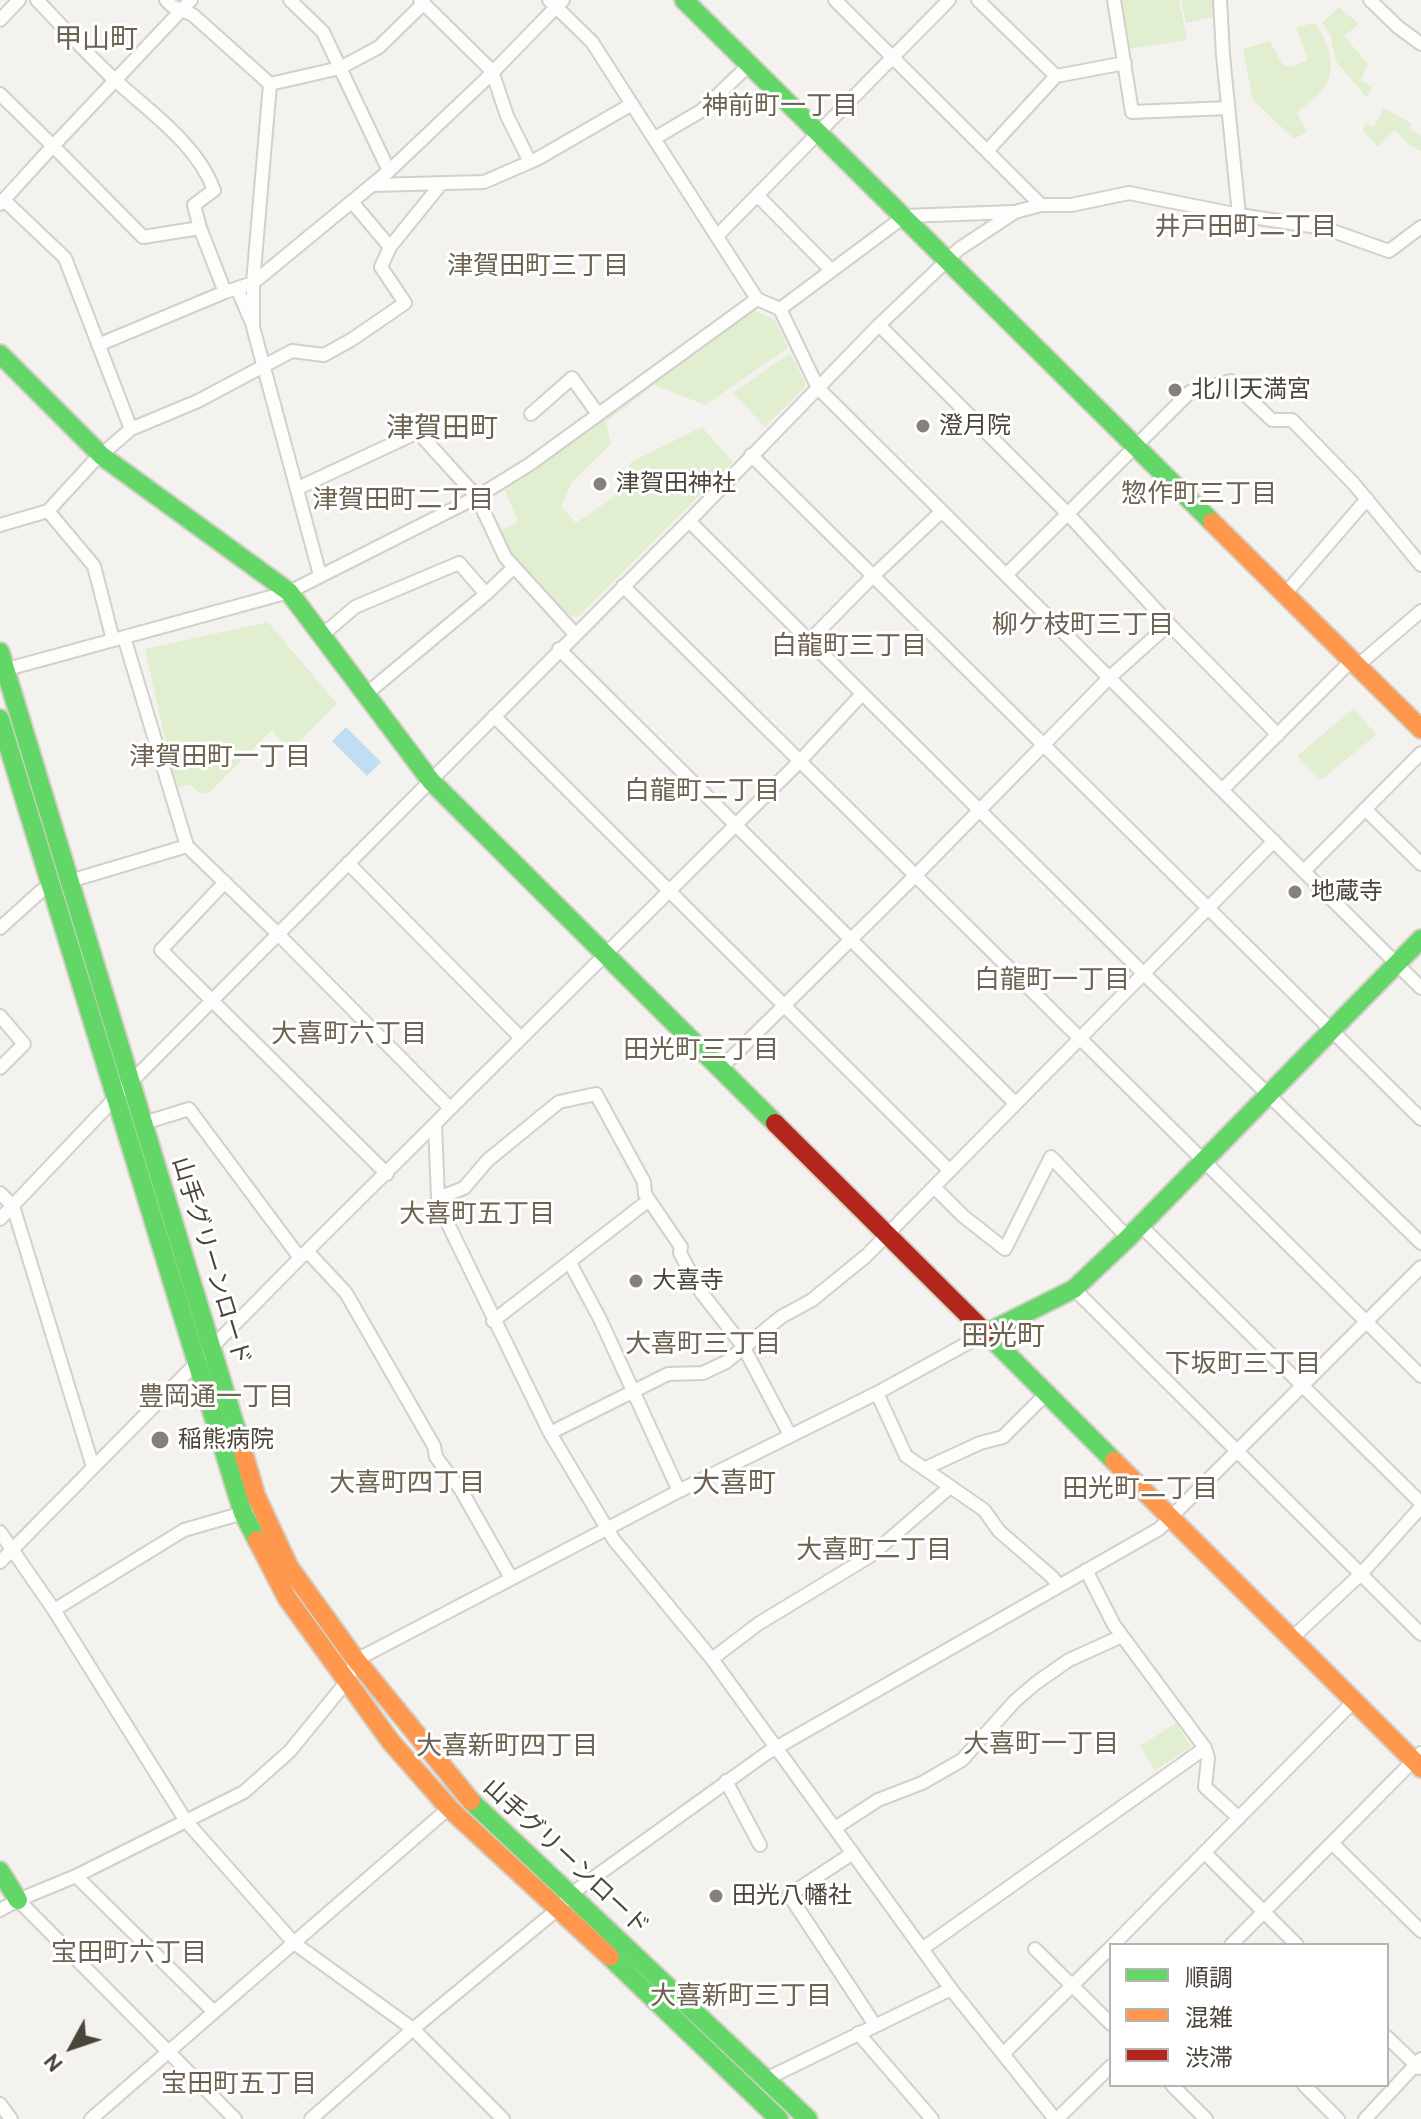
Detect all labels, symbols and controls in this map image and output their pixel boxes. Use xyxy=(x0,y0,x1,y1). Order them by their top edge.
district label: 甲山町 xyxy=(54,23,138,57)
district label: 神前町一丁目 xyxy=(702,90,858,122)
district label: 井戸田町二丁目 xyxy=(1155,211,1337,243)
district label: 津賀田町三丁目 xyxy=(447,250,629,282)
place label: 北川天満宮 xyxy=(1191,376,1311,404)
marker: 北川天満宮 xyxy=(1166,381,1184,399)
district label: 津賀田町 xyxy=(386,412,498,446)
place label: 澄月院 xyxy=(939,412,1011,440)
marker: 澄月院 xyxy=(914,417,932,435)
place label: 津賀田神社 xyxy=(616,470,736,498)
marker: 津賀田神社 xyxy=(591,475,609,493)
district label: 惣作町三丁目 xyxy=(1121,478,1277,510)
district label: 津賀田町二丁目 xyxy=(312,484,494,516)
district label: 柳ケ枝町三丁目 xyxy=(992,609,1174,641)
district label: 白龍町三丁目 xyxy=(771,630,927,662)
district label: 津賀田町一丁目 xyxy=(129,741,311,773)
district label: 白龍町二丁目 xyxy=(624,775,780,807)
place label: 地蔵寺 xyxy=(1311,878,1383,906)
marker: 地蔵寺 xyxy=(1286,883,1304,901)
district label: 白龍町一丁目 xyxy=(974,964,1130,996)
district label: 大喜町六丁目 xyxy=(271,1018,427,1050)
district label: 田光町三丁目 xyxy=(623,1034,779,1066)
street label: 山手グリーンロード xyxy=(166,1154,256,1368)
district label: 大喜町五丁目 xyxy=(399,1198,555,1230)
place label: 大喜寺 xyxy=(652,1267,724,1295)
marker: 大喜寺 xyxy=(627,1272,645,1290)
district label: 田光町 xyxy=(961,1320,1045,1354)
district label: 大喜町三丁目 xyxy=(625,1328,781,1360)
district label: 下坂町三丁目 xyxy=(1165,1348,1321,1380)
district label: 豊岡通一丁目 xyxy=(138,1381,294,1413)
place label: 稲熊病院 xyxy=(178,1426,274,1454)
marker: 稲熊病院 xyxy=(149,1429,171,1451)
district label: 大喜町四丁目 xyxy=(329,1467,485,1499)
district label: 大喜町 xyxy=(692,1467,776,1501)
district label: 田光町二丁目 xyxy=(1062,1473,1218,1505)
district label: 大喜町二丁目 xyxy=(796,1534,952,1566)
district label: 大喜町一丁目 xyxy=(963,1728,1119,1760)
district label: 大喜新町四丁目 xyxy=(416,1730,598,1762)
street label: 山手グリーンロード xyxy=(477,1773,655,1941)
place label: 田光八幡社 xyxy=(732,1882,852,1910)
marker: 田光八幡社 xyxy=(707,1887,725,1905)
district label: 宝田町六丁目 xyxy=(51,1937,207,1969)
legend xyxy=(1109,1943,1389,2087)
text: 順調 xyxy=(1185,1963,1233,1992)
district label: 大喜新町三丁目 xyxy=(650,1980,832,2012)
text: 混雑 xyxy=(1185,2003,1233,2032)
north arrow xyxy=(32,2007,112,2087)
text: 渋滞 xyxy=(1185,2043,1233,2072)
text: N xyxy=(38,2048,69,2077)
district label: 宝田町五丁目 xyxy=(161,2068,317,2100)

